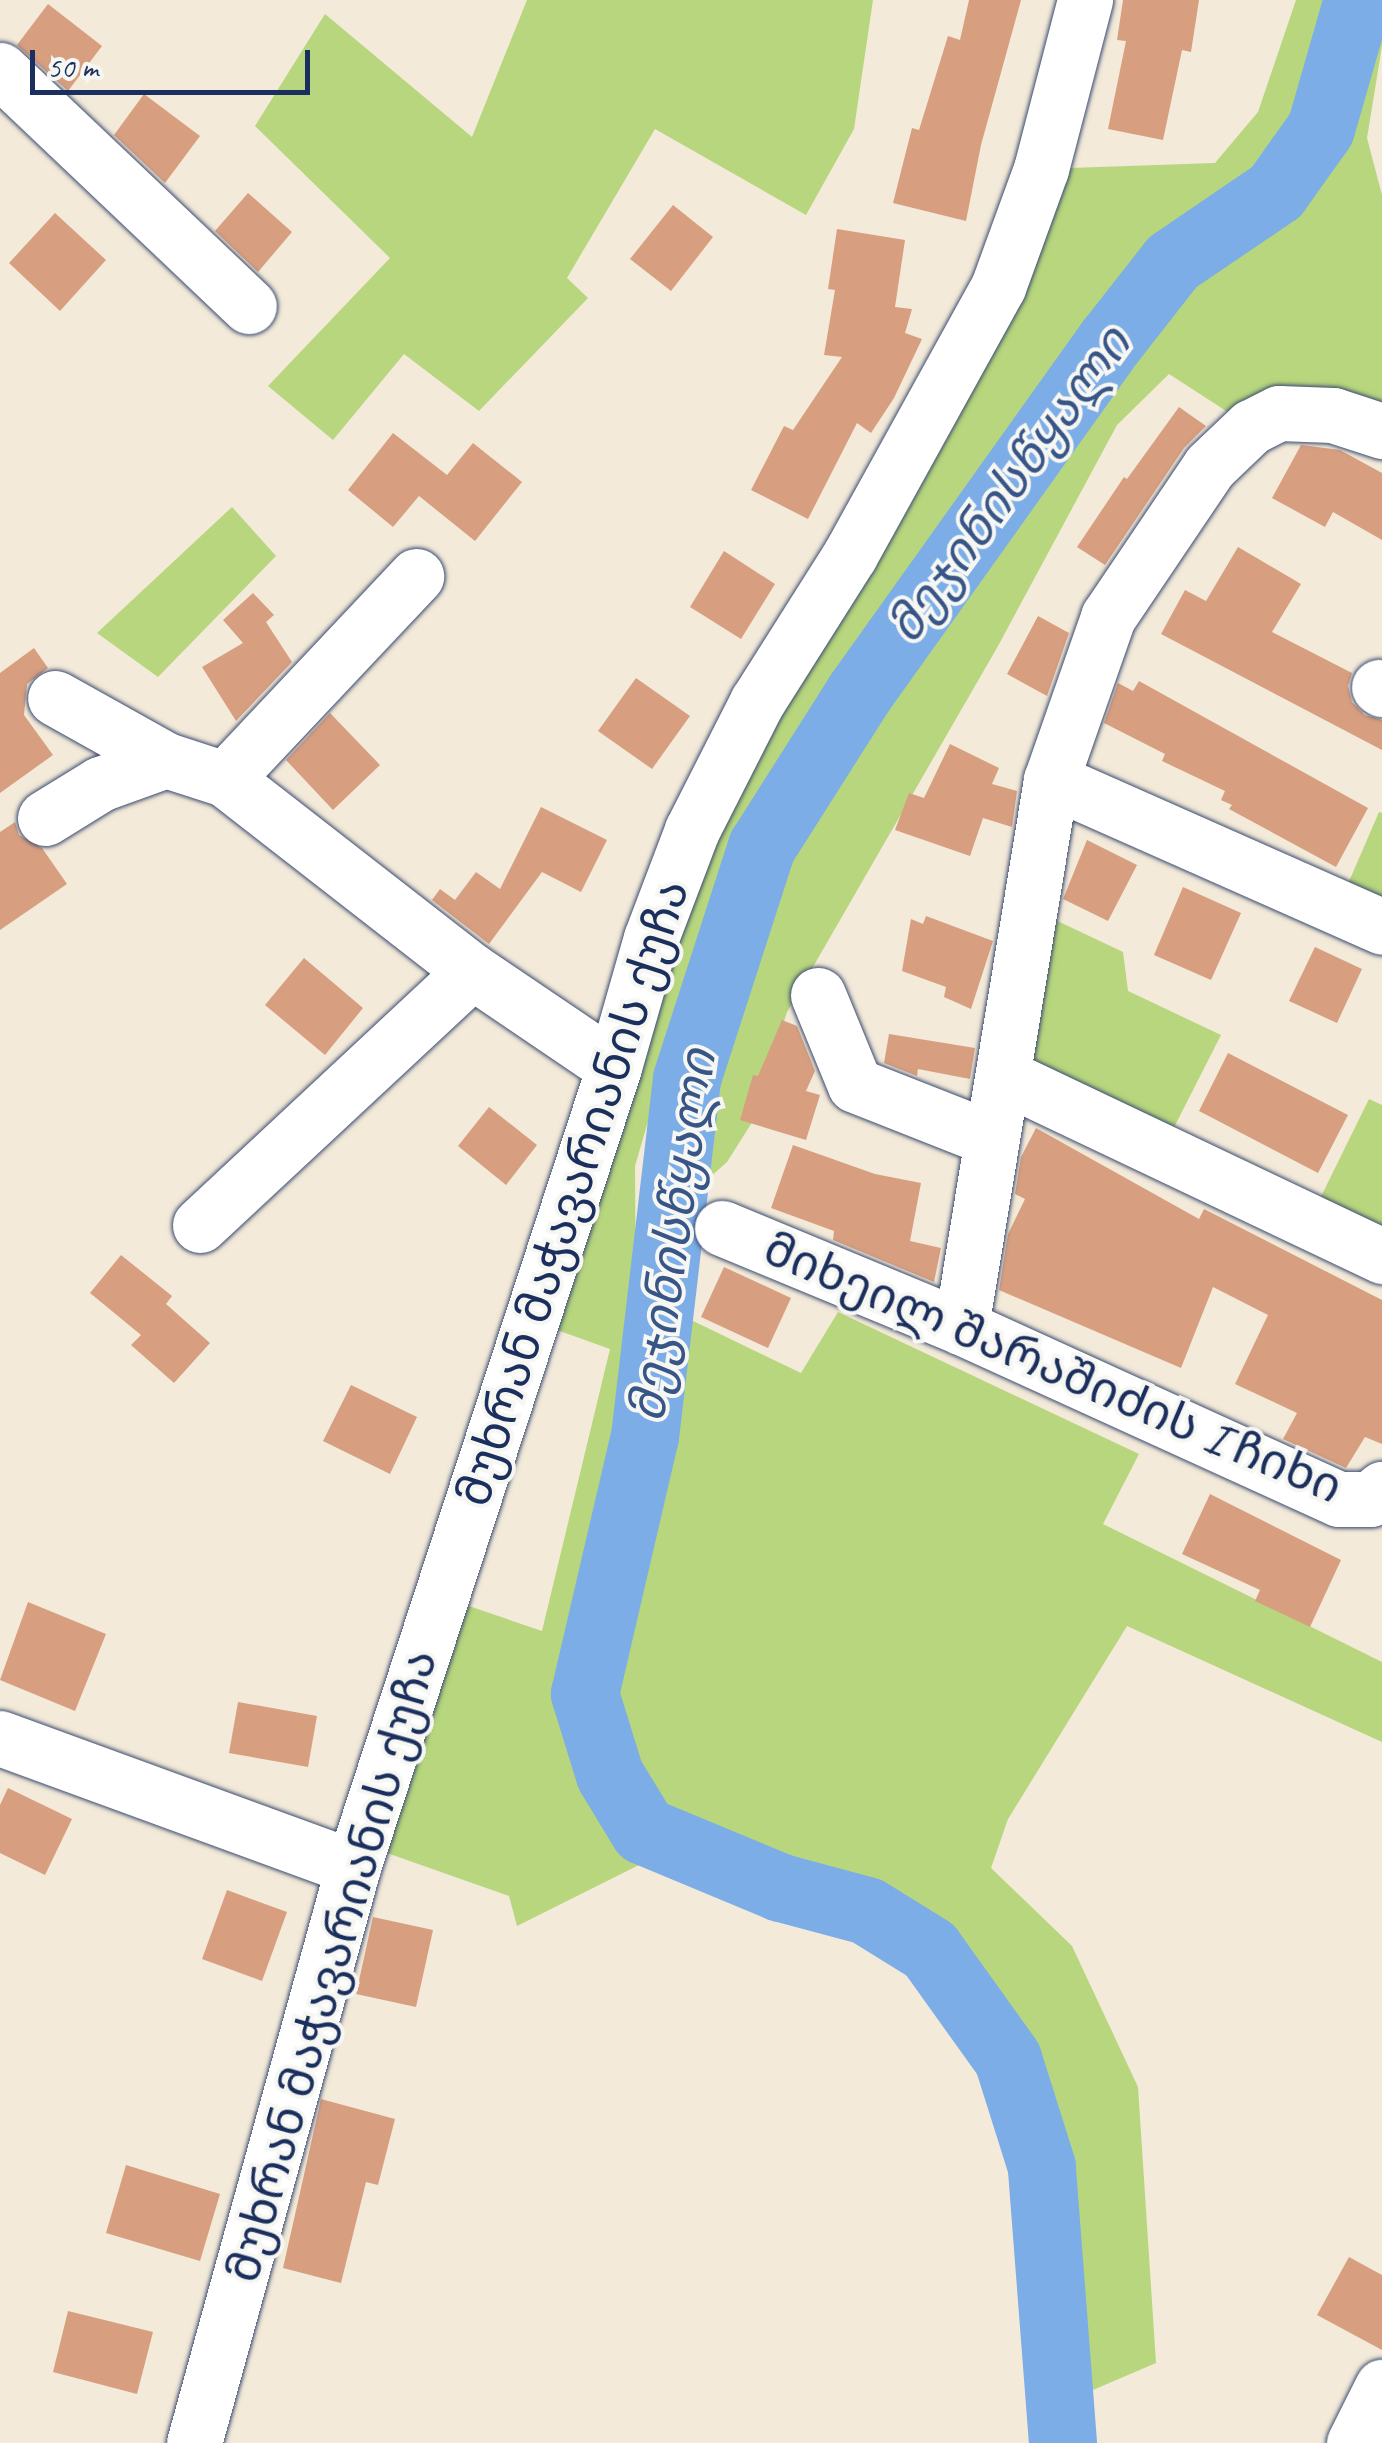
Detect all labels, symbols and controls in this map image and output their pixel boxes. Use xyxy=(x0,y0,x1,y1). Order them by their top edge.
scale bar xyxy=(35,30,315,92)
text: 50 m xyxy=(47,48,98,86)
water label: მეჯინისწყალი xyxy=(874,315,1144,655)
street label: მუხრან მაჭავარიანის ქუჩა xyxy=(444,873,702,1513)
water label: მეჯინისწყალი xyxy=(617,1046,729,1426)
street label: მიხეილ შარაშიძის I ჩიხი xyxy=(755,1220,1351,1516)
street label: მუხრან მაჭავარიანის ქუჩა xyxy=(214,1643,450,2289)

